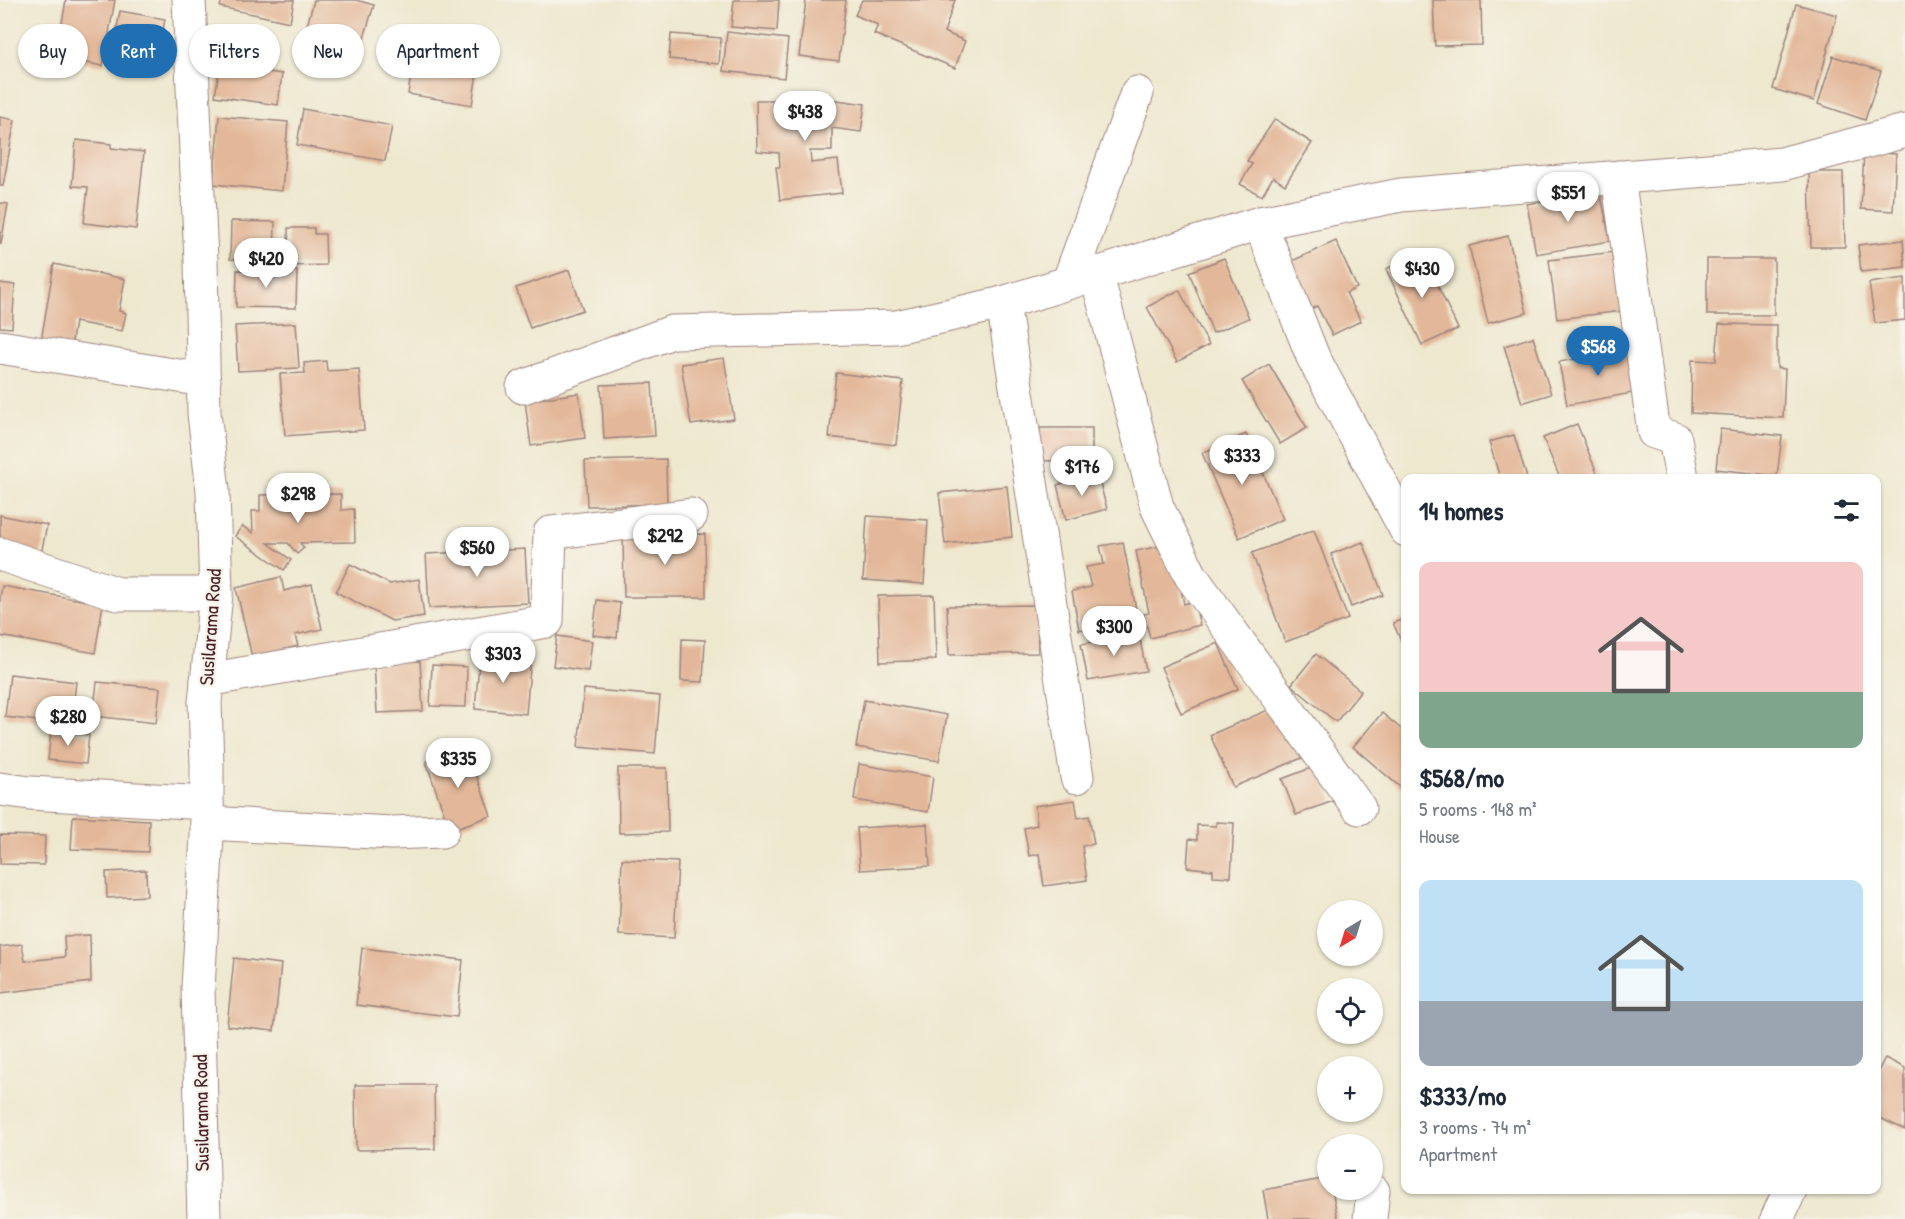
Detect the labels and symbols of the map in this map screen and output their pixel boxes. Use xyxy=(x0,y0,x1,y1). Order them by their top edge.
pin: $438 xyxy=(769,91,841,142)
pin: $551 xyxy=(1532,172,1604,223)
pin: $420 xyxy=(230,238,302,289)
pin: $430 xyxy=(1386,248,1458,299)
pin: $568 xyxy=(1562,326,1634,377)
pin: $333 xyxy=(1206,435,1278,486)
pin: $176 xyxy=(1046,446,1118,497)
pin: $298 xyxy=(262,473,334,524)
pin: $292 xyxy=(629,515,701,566)
pin: $560 xyxy=(441,527,513,578)
street label: Susilarama Road xyxy=(192,568,227,686)
pin: $300 xyxy=(1078,606,1150,657)
pin: $303 xyxy=(467,633,539,684)
pin: $280 xyxy=(32,696,104,747)
pin: $335 xyxy=(422,738,494,789)
north arrow xyxy=(1317,900,1383,966)
street label: Susilarama Road xyxy=(186,1054,215,1172)

